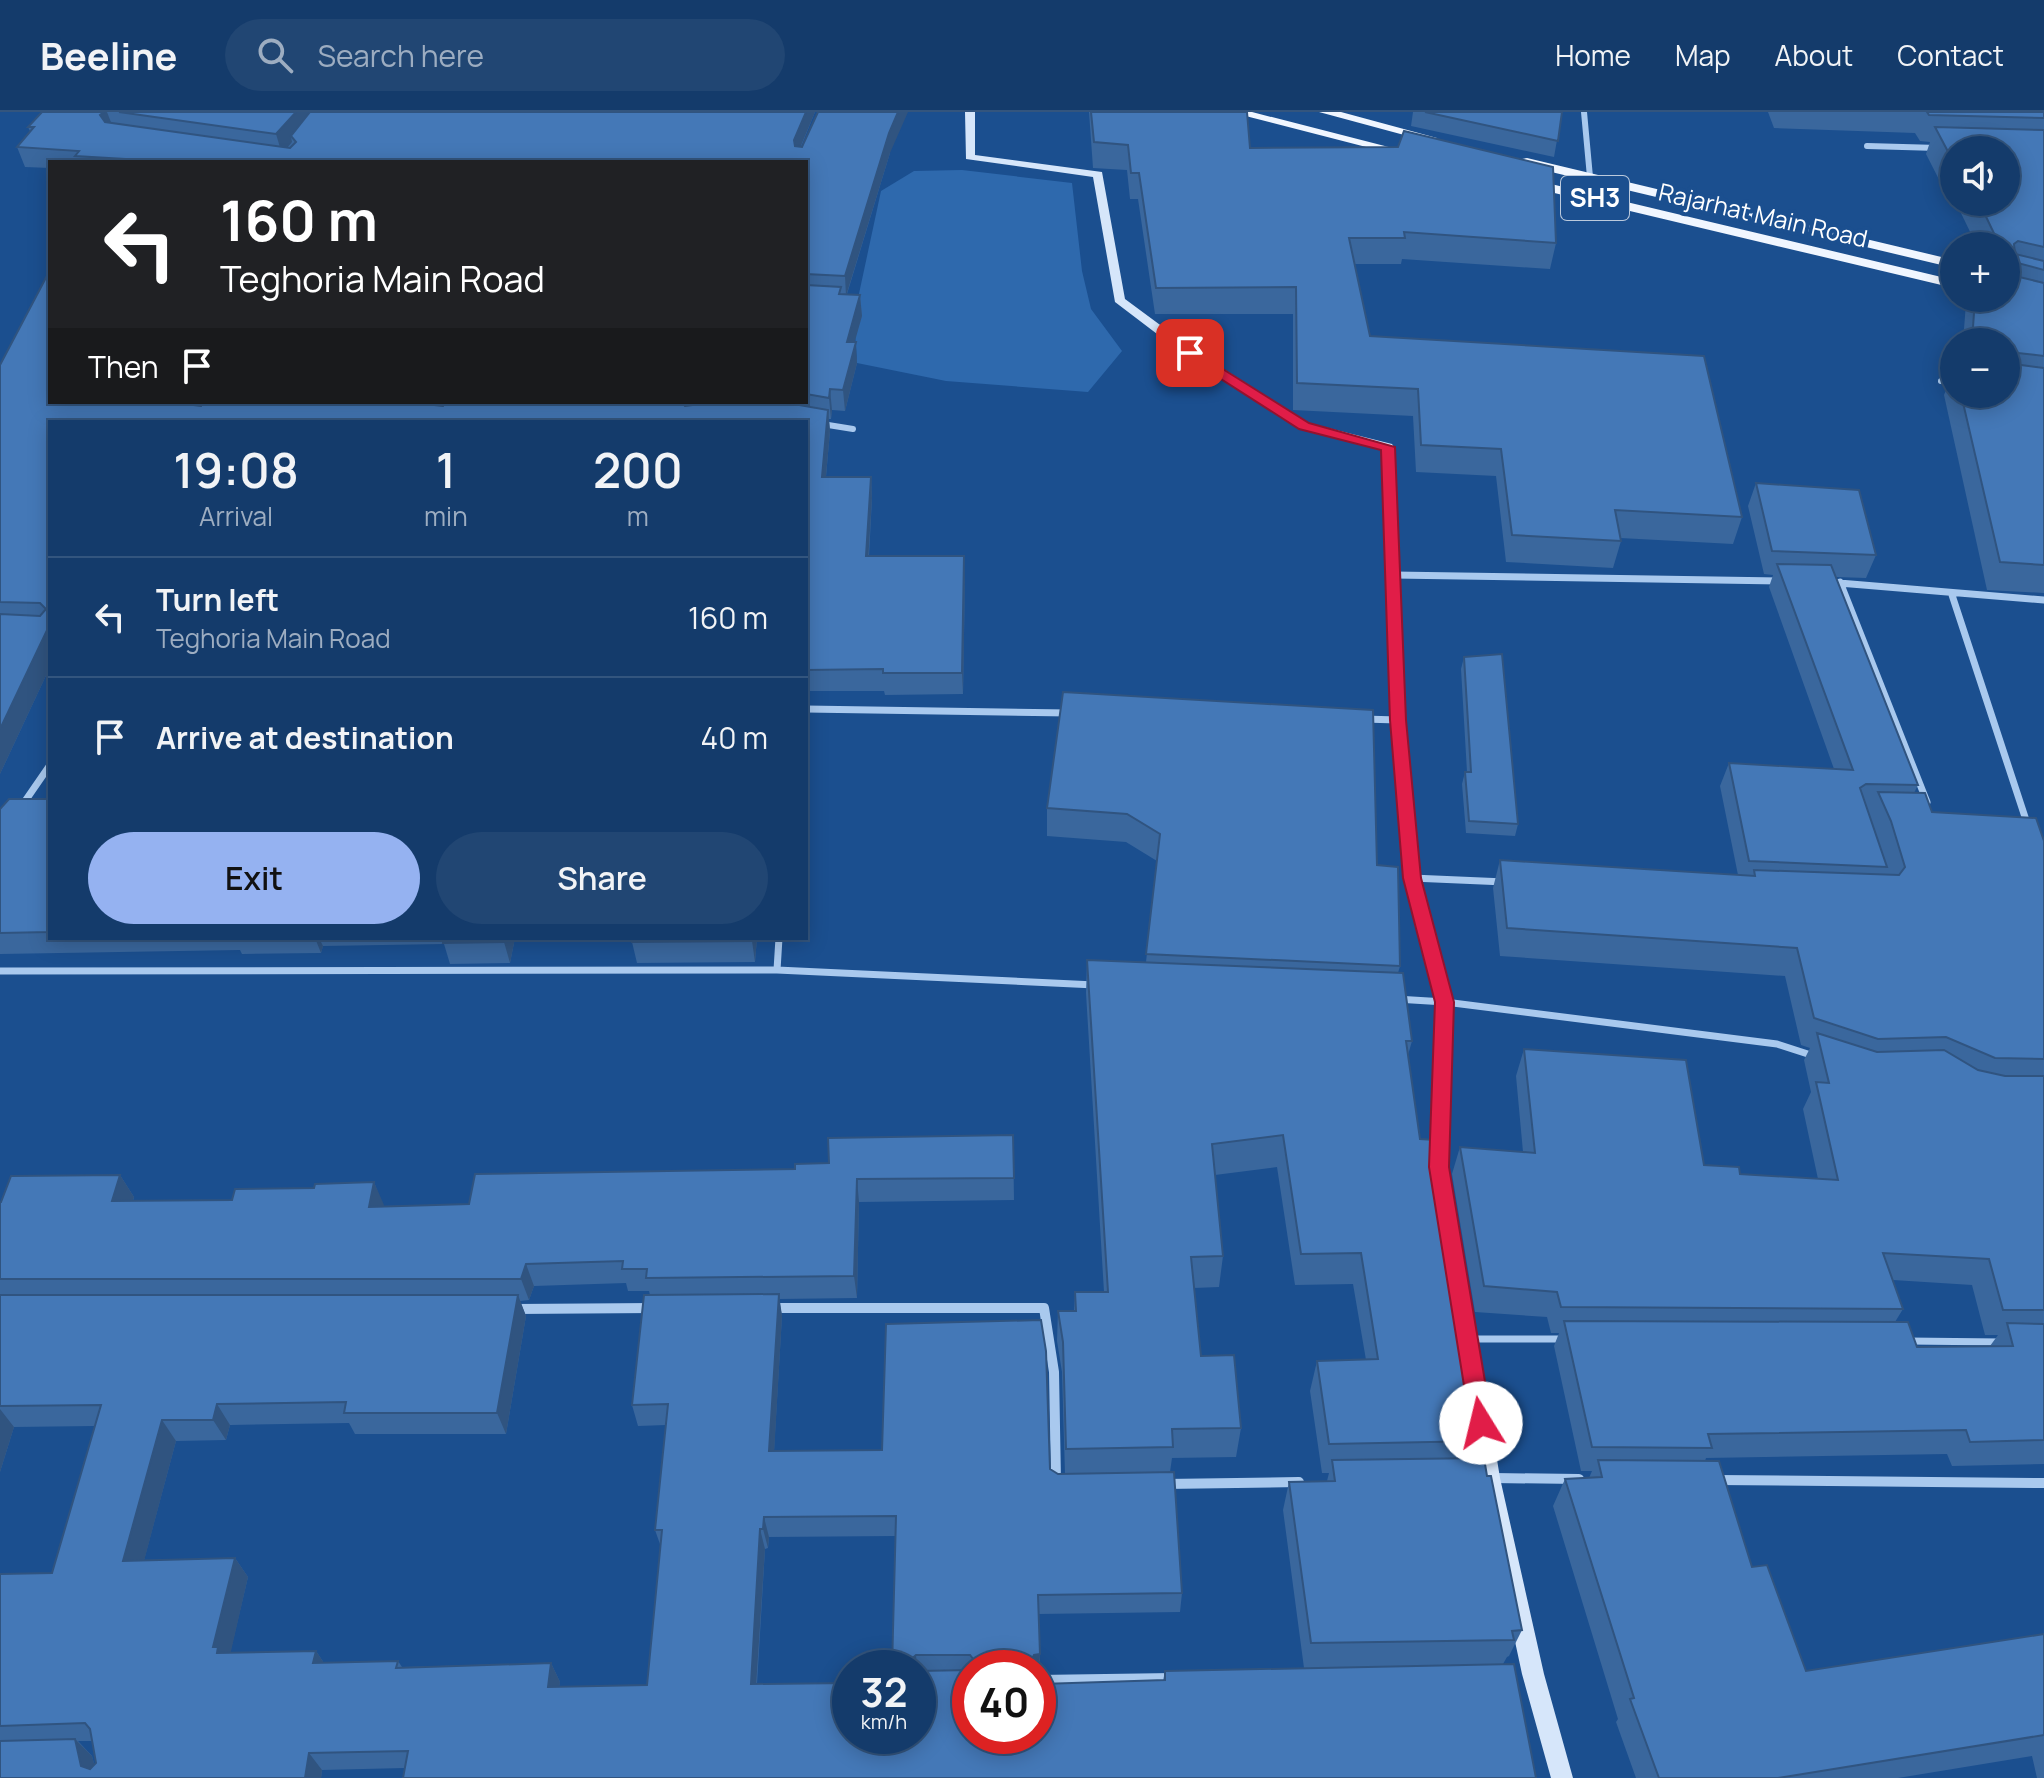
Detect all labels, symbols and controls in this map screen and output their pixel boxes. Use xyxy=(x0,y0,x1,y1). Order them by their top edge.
search box xyxy=(225,19,785,91)
text: Beeline xyxy=(40,29,177,81)
icon: search xyxy=(253,33,297,77)
text: Search here xyxy=(317,35,484,76)
text: Home xyxy=(1555,36,1631,74)
text: Map xyxy=(1675,36,1731,74)
text: About xyxy=(1775,36,1853,74)
text: Contact xyxy=(1897,36,2004,74)
map controls xyxy=(1940,136,2020,408)
button: sound xyxy=(1940,136,2020,216)
street label: Rajarhat Main Road xyxy=(1656,174,1871,255)
road number: SH3 xyxy=(1561,176,1629,220)
text: 160 m xyxy=(220,181,378,258)
icon: left xyxy=(88,192,192,296)
button: + xyxy=(1940,232,2020,312)
text: Teghoria Main Road xyxy=(220,254,545,303)
pin xyxy=(1156,319,1224,387)
button: − xyxy=(1940,328,2020,408)
icon: arrive xyxy=(1168,331,1212,375)
icon: arrive xyxy=(175,344,219,388)
text: Then xyxy=(88,346,159,387)
text: 19:08 xyxy=(173,437,299,502)
text: 1 xyxy=(436,437,456,502)
text: 200 xyxy=(593,437,683,502)
text: Arrival xyxy=(199,498,273,534)
text: min xyxy=(424,498,468,534)
text: m xyxy=(627,498,649,534)
text: Turn left xyxy=(156,579,279,620)
icon: left xyxy=(88,595,132,639)
text: 160 m xyxy=(688,597,768,638)
text: Teghoria Main Road xyxy=(156,620,391,656)
icon: arrive xyxy=(88,715,132,759)
text: Arrive at destination xyxy=(156,717,454,758)
text: 40 m xyxy=(701,717,768,758)
button: Exit xyxy=(88,832,420,924)
button: Share xyxy=(436,832,768,924)
position arrow xyxy=(1439,1381,1523,1465)
speed limit sign: 40 xyxy=(952,1650,1056,1754)
text: 32 xyxy=(860,1664,908,1719)
text: km/h xyxy=(861,1708,907,1735)

